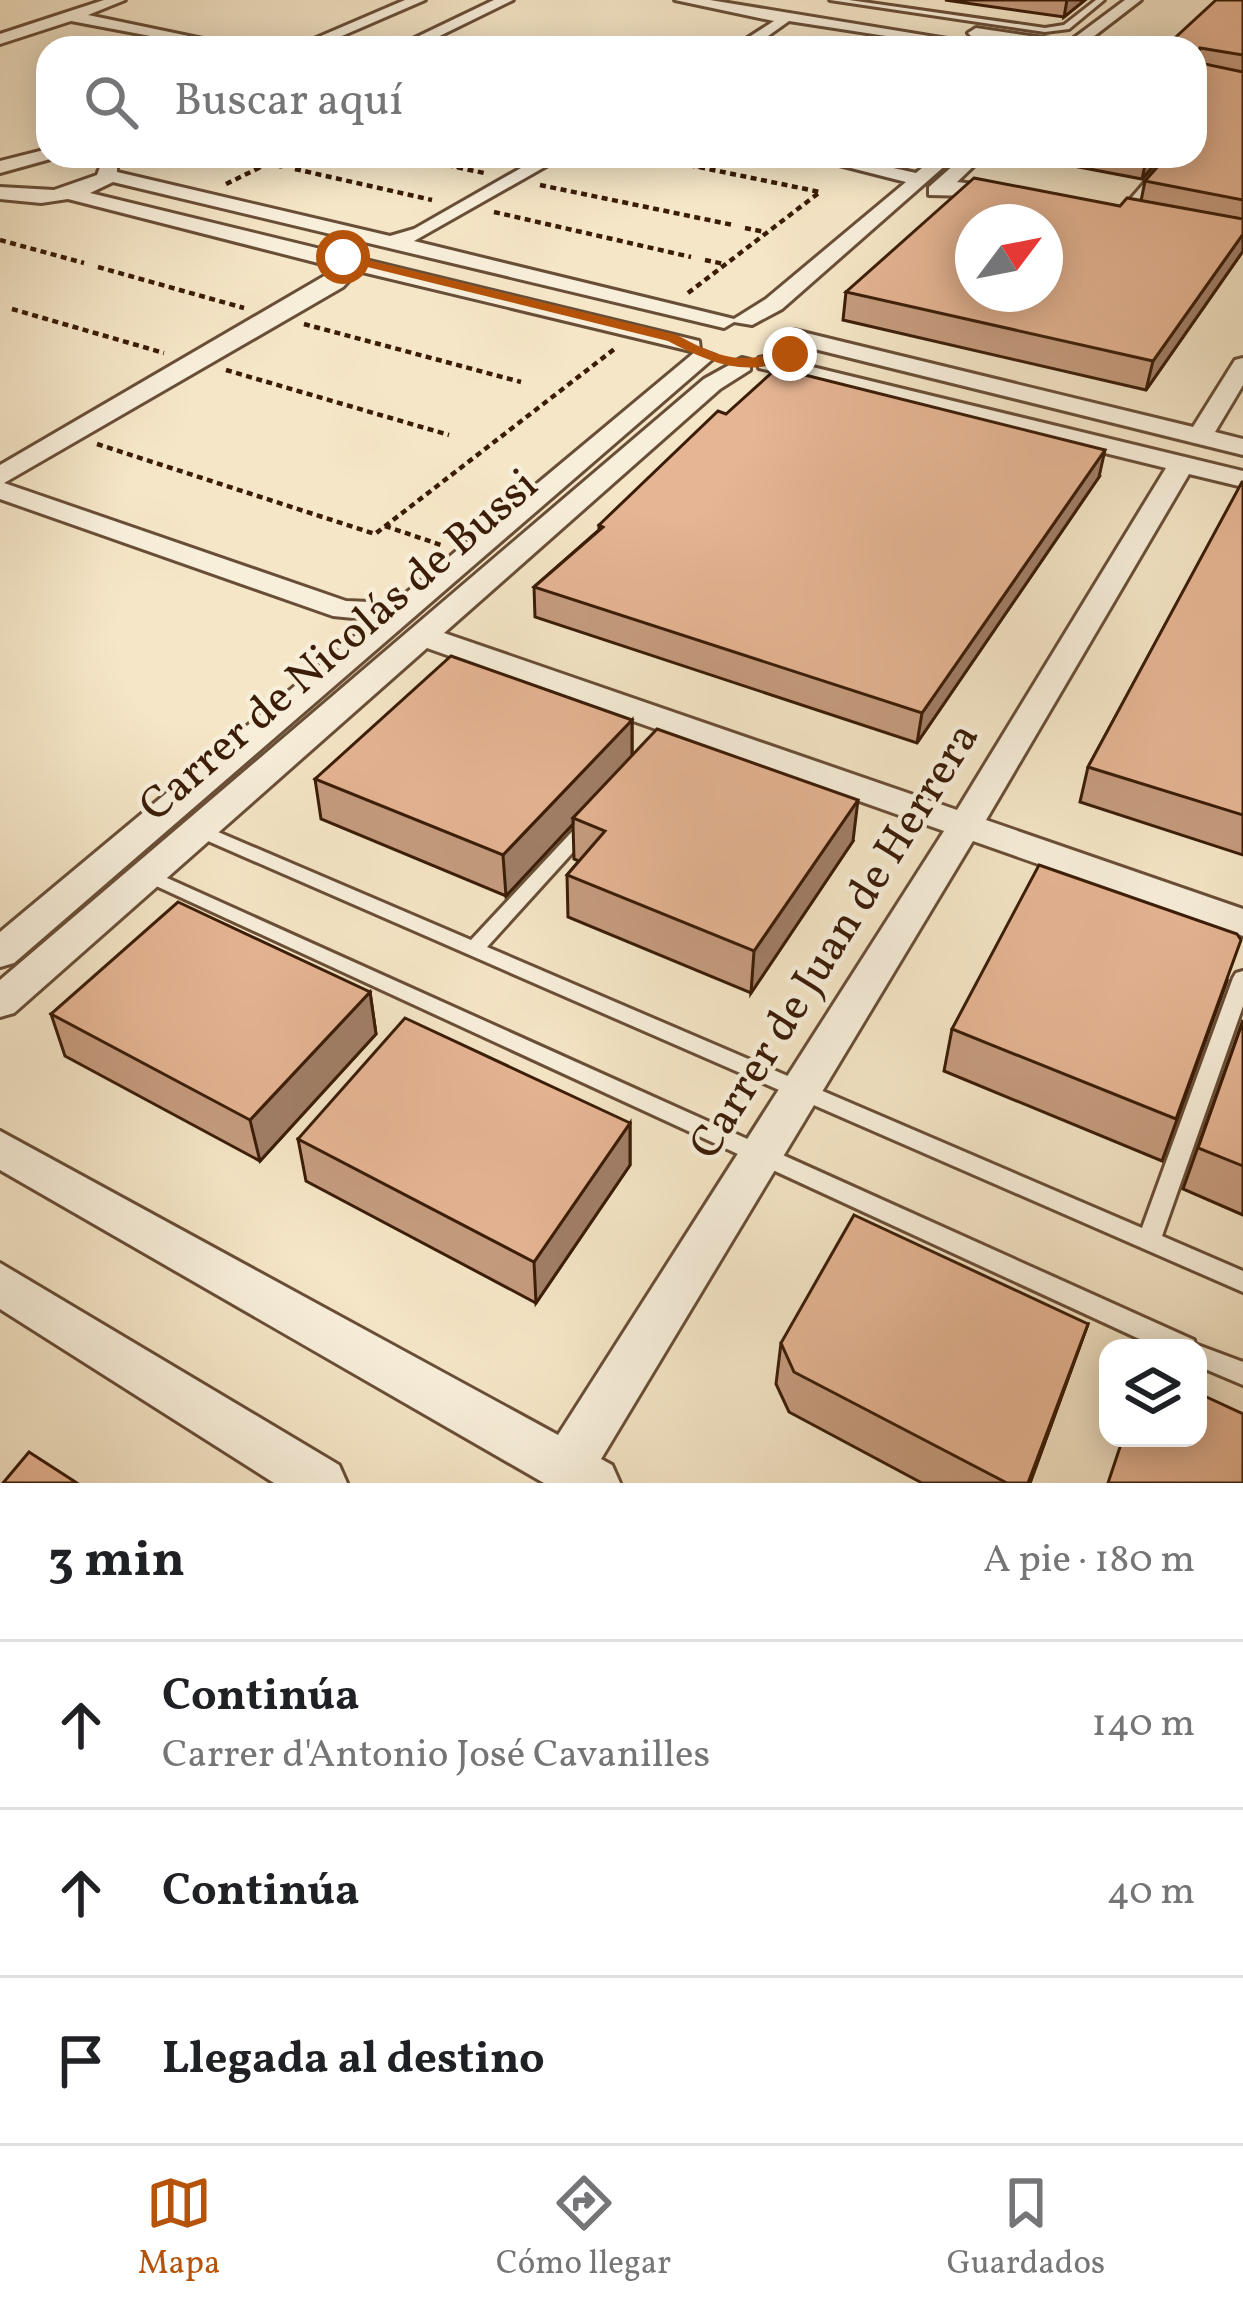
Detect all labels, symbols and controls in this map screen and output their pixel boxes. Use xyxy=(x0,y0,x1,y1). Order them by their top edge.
search box xyxy=(36,36,1207,168)
icon: search xyxy=(78,69,144,135)
text: Buscar aquí xyxy=(174,71,403,134)
north arrow xyxy=(955,204,1063,312)
route start xyxy=(316,230,370,284)
route end xyxy=(763,327,817,381)
street label: Carrer de Nicolás de Bussi xyxy=(127,456,553,838)
street label: Carrer de Juan de Herrera xyxy=(676,712,996,1172)
map controls xyxy=(1099,1339,1207,1447)
button: layers xyxy=(1099,1339,1207,1447)
text: 3 min xyxy=(48,1526,185,1597)
text: A pie · 180 m xyxy=(983,1534,1195,1588)
text: Continúa xyxy=(162,1666,360,1729)
icon: ahead xyxy=(48,1692,114,1758)
text: 140 m xyxy=(1092,1698,1195,1752)
text: Carrer d'Antonio José Cavanilles xyxy=(162,1729,710,1783)
icon: ahead xyxy=(48,1860,114,1926)
text: Continúa xyxy=(162,1861,360,1924)
text: 40 m xyxy=(1107,1866,1195,1920)
icon: arrive xyxy=(48,2028,114,2094)
text: Llegada al destino xyxy=(162,2029,545,2092)
tab: Mapa xyxy=(138,2170,220,2288)
tab: Cómo llegar xyxy=(496,2170,671,2288)
tab: Guardados xyxy=(947,2170,1105,2288)

